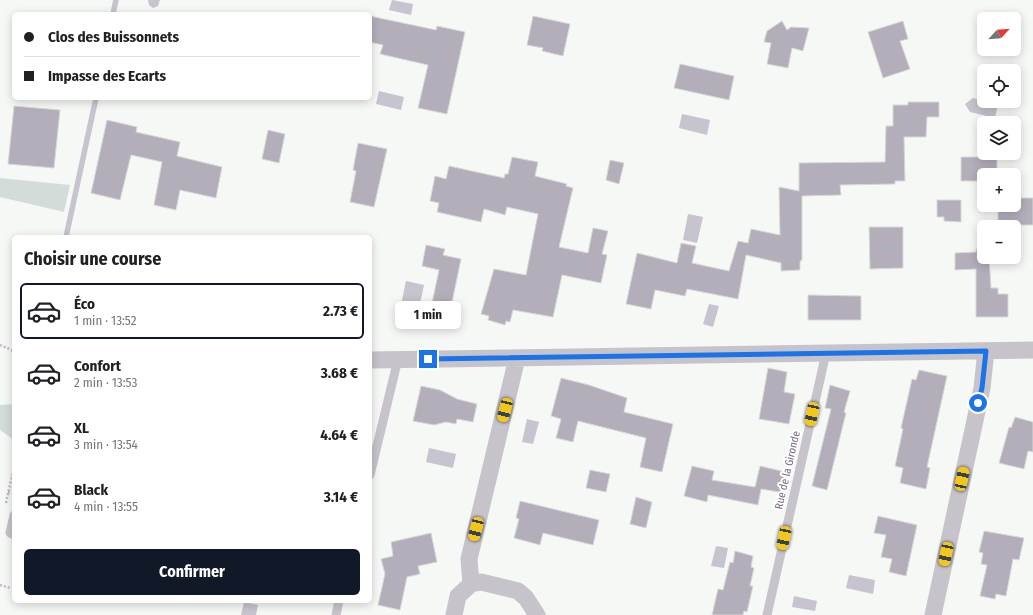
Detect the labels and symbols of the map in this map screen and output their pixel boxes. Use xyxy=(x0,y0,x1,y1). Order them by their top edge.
north arrow xyxy=(977,12,1021,56)
callout: 1 min xyxy=(395,301,461,329)
route end xyxy=(419,350,437,368)
route start xyxy=(969,394,987,412)
car xyxy=(496,397,514,423)
car xyxy=(804,401,820,427)
street label: Rue de la Gironde xyxy=(772,430,803,511)
car xyxy=(954,466,970,492)
car xyxy=(467,516,485,542)
car xyxy=(776,525,792,551)
car xyxy=(938,541,954,567)

